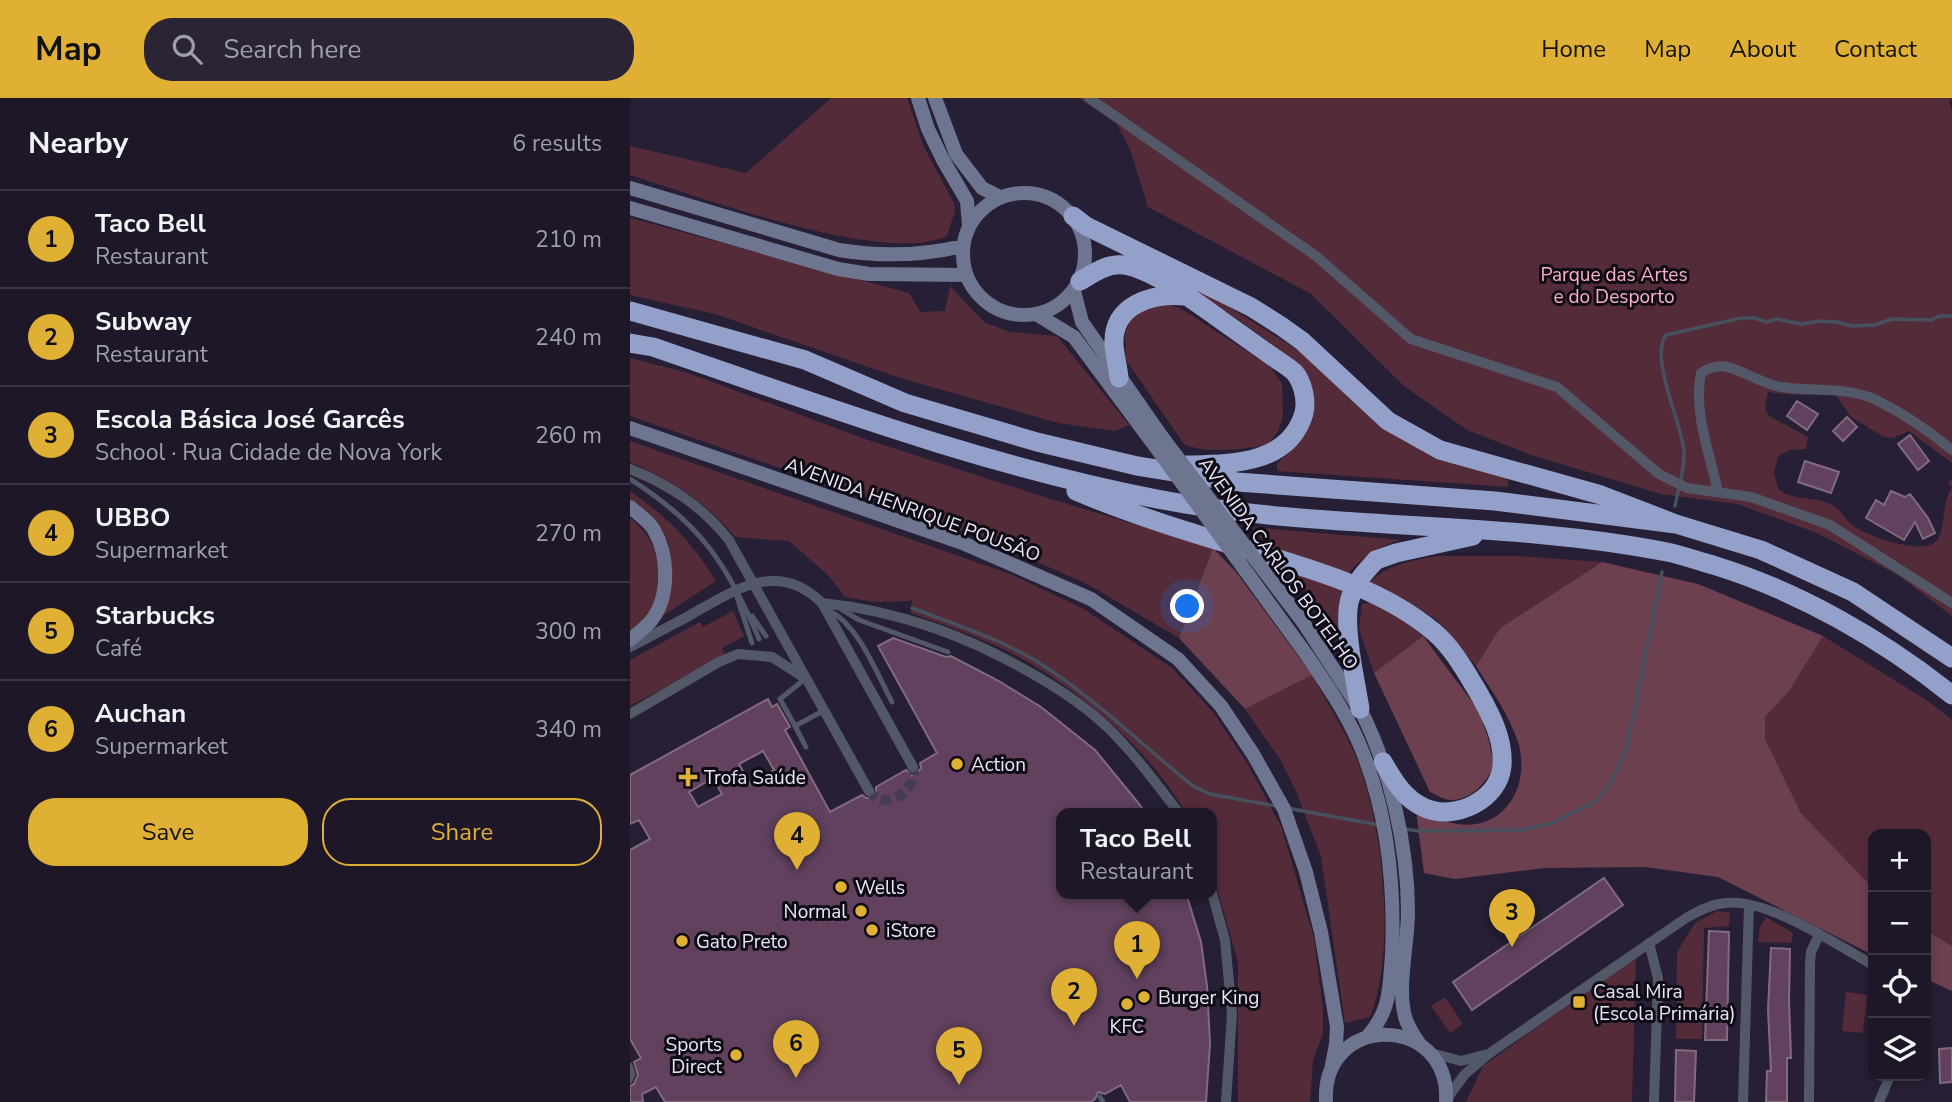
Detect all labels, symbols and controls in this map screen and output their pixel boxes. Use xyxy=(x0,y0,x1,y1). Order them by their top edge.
search box xyxy=(144,18,634,81)
text: Map xyxy=(35,27,102,72)
icon: search xyxy=(168,30,206,68)
text: Search here xyxy=(224,32,361,67)
text: Home xyxy=(1541,33,1606,65)
text: Map xyxy=(1644,33,1691,65)
text: About xyxy=(1729,33,1796,65)
text: Contact xyxy=(1834,33,1917,65)
text: Nearby xyxy=(28,123,128,164)
text: 6 results xyxy=(512,128,602,159)
text: Taco Bell xyxy=(95,206,206,241)
text: 1 xyxy=(44,224,58,255)
text: 210 m xyxy=(535,224,602,255)
text: Restaurant xyxy=(95,241,208,272)
park label: Parque das Artes e do Desporto xyxy=(1540,262,1688,310)
text: Subway xyxy=(95,304,192,339)
text: 2 xyxy=(44,322,58,353)
text: 240 m xyxy=(535,322,602,353)
text: Restaurant xyxy=(95,339,208,370)
text: Escola Básica José Garcês xyxy=(95,402,405,437)
text: 3 xyxy=(44,420,58,451)
text: 260 m xyxy=(535,420,602,451)
text: School · Rua Cidade de Nova York xyxy=(95,437,442,468)
street label: AVENIDA HENRIQUE POUSÃO xyxy=(781,452,1044,568)
street label: AVENIDA CARLOS BOTELHO xyxy=(1192,452,1364,675)
text: UBBO xyxy=(95,500,170,535)
text: 4 xyxy=(44,518,58,549)
text: 270 m xyxy=(535,518,602,549)
text: Supermarket xyxy=(95,535,228,566)
your location xyxy=(1170,589,1204,623)
text: Starbucks xyxy=(95,598,215,633)
text: 5 xyxy=(44,616,58,647)
text: 300 m xyxy=(535,616,602,647)
text: Café xyxy=(95,633,142,664)
text: Auchan xyxy=(95,696,186,731)
text: 6 xyxy=(44,714,58,745)
text: 340 m xyxy=(535,714,602,745)
text: Supermarket xyxy=(95,731,228,762)
place label: Action xyxy=(971,752,1026,778)
marker: Action xyxy=(949,756,965,772)
place label: Trofa Saúde xyxy=(704,765,806,791)
marker: Trofa Saúde xyxy=(678,767,698,787)
button: Save xyxy=(28,798,308,866)
button: Share xyxy=(322,798,602,866)
popup xyxy=(1056,808,1217,899)
pin: 4 xyxy=(774,812,820,870)
text: Taco Bell xyxy=(1080,821,1191,856)
map controls xyxy=(1868,829,1931,1081)
button: + xyxy=(1868,829,1931,892)
text: Restaurant xyxy=(1080,856,1193,887)
place label: Wells xyxy=(855,875,905,901)
marker: Wells xyxy=(833,879,849,895)
pin: 3 xyxy=(1489,889,1535,947)
button: − xyxy=(1868,892,1931,955)
place label: Normal xyxy=(784,899,847,925)
marker: Normal xyxy=(853,903,869,919)
place label: iStore xyxy=(886,918,936,944)
pin: 1 xyxy=(1114,921,1160,979)
marker: iStore xyxy=(864,922,880,938)
place label: Gato Preto xyxy=(696,929,788,955)
marker: Gato Preto xyxy=(674,933,690,949)
button: locate xyxy=(1868,955,1931,1018)
pin: 2 xyxy=(1051,968,1097,1026)
place label: Casal Mira (Escola Primária) xyxy=(1593,979,1736,1027)
place label: Burger King xyxy=(1158,985,1259,1011)
marker: Burger King xyxy=(1136,989,1152,1005)
marker: Casal Mira (Escola Primária) xyxy=(1571,994,1587,1010)
marker: KFC xyxy=(1119,996,1135,1012)
place label: KFC xyxy=(1110,1014,1144,1040)
button: layers xyxy=(1868,1018,1931,1081)
pin: 6 xyxy=(773,1020,819,1078)
pin: 5 xyxy=(936,1027,982,1085)
place label: Sports Direct xyxy=(666,1032,722,1080)
marker: Sports Direct xyxy=(728,1047,744,1063)

